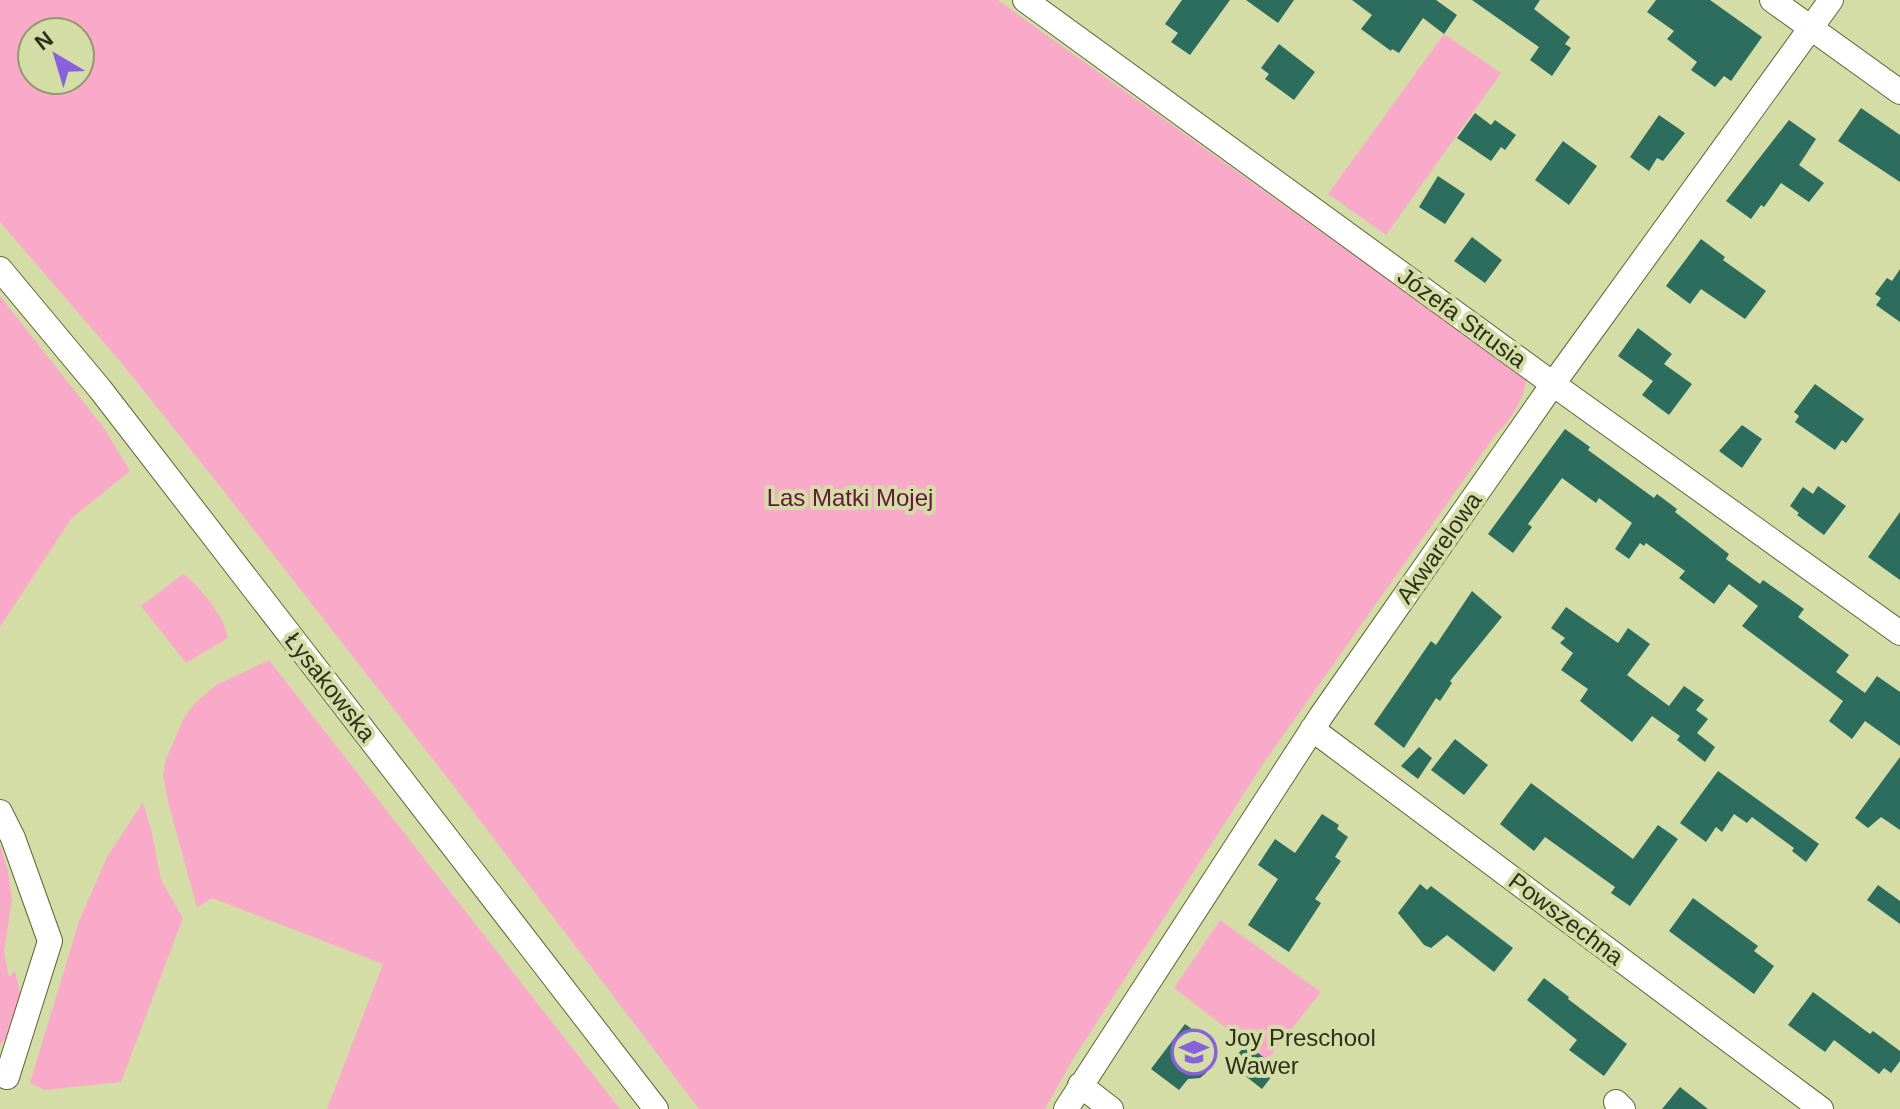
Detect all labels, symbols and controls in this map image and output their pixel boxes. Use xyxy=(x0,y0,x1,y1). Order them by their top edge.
north arrow xyxy=(16,16,96,96)
text: N xyxy=(30,26,58,55)
street label: Józefa Strusia xyxy=(1393,262,1532,374)
park label: Las Matki Mojej xyxy=(767,484,933,511)
street label: Akwarelowa xyxy=(1390,486,1487,608)
street label: Łysakowska xyxy=(280,627,382,747)
street label: Powszechna xyxy=(1504,867,1629,971)
place label: Joy Preschool Wawer xyxy=(1225,1024,1376,1079)
school or university icon: Joy Preschool Wawer xyxy=(1170,1028,1218,1076)

